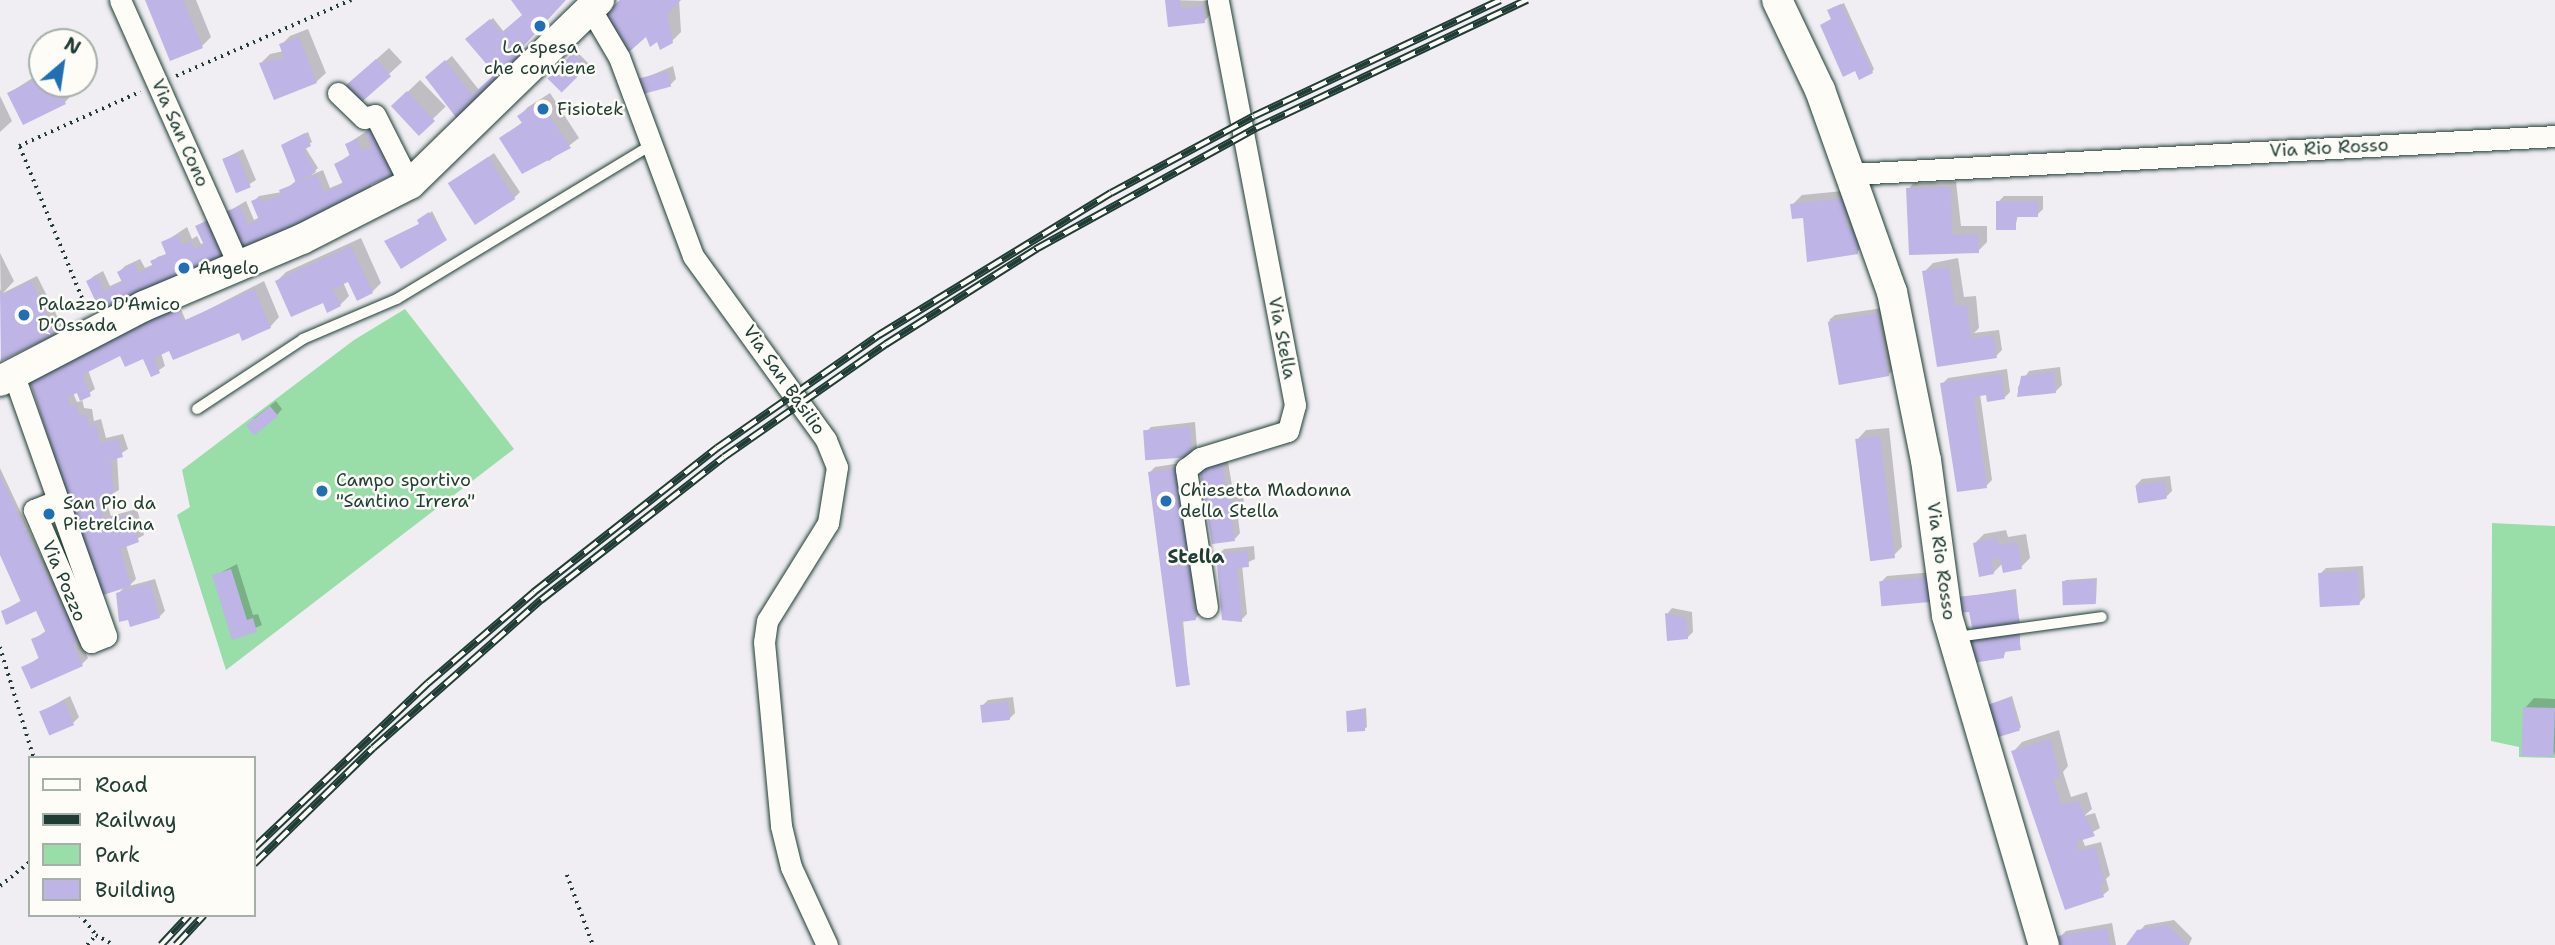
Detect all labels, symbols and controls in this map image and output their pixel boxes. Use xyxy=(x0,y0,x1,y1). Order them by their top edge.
marker: La spesa che conviene xyxy=(532,18,548,34)
north arrow xyxy=(28,28,98,98)
text: N xyxy=(60,31,85,61)
place label: La spesa che conviene xyxy=(484,37,596,80)
street label: Via San Cono xyxy=(147,76,213,190)
place label: Fisiotek xyxy=(557,98,623,120)
marker: Fisiotek xyxy=(535,101,551,117)
street label: Via Rio Rosso xyxy=(2269,134,2389,162)
place label: Angelo xyxy=(198,257,259,279)
marker: Angelo xyxy=(176,260,192,276)
place label: Palazzo D'Amico D'Ossada xyxy=(38,294,180,336)
street label: Via Stella xyxy=(1263,295,1301,381)
marker: Palazzo D'Amico D'Ossada xyxy=(16,307,32,323)
street label: Via San Basilio xyxy=(738,321,830,439)
place label: Campo sportivo "Santino Irrera" xyxy=(336,470,475,512)
place label: Chiesetta Madonna della Stella xyxy=(1180,480,1351,522)
marker: Campo sportivo "Santino Irrera" xyxy=(314,483,330,499)
place label: San Pio da Pietrelcina xyxy=(63,493,156,536)
marker: Chiesetta Madonna della Stella xyxy=(1158,493,1174,509)
street label: Via Rio Rosso xyxy=(1922,501,1960,621)
marker: San Pio da Pietrelcina xyxy=(41,506,57,522)
street label: Via Pozzo xyxy=(37,537,91,625)
district label: Stella xyxy=(1167,546,1225,568)
legend xyxy=(28,756,256,917)
text: Road xyxy=(95,771,148,799)
text: Railway xyxy=(95,806,177,834)
text: Park xyxy=(95,841,140,869)
text: Building xyxy=(95,876,175,904)

